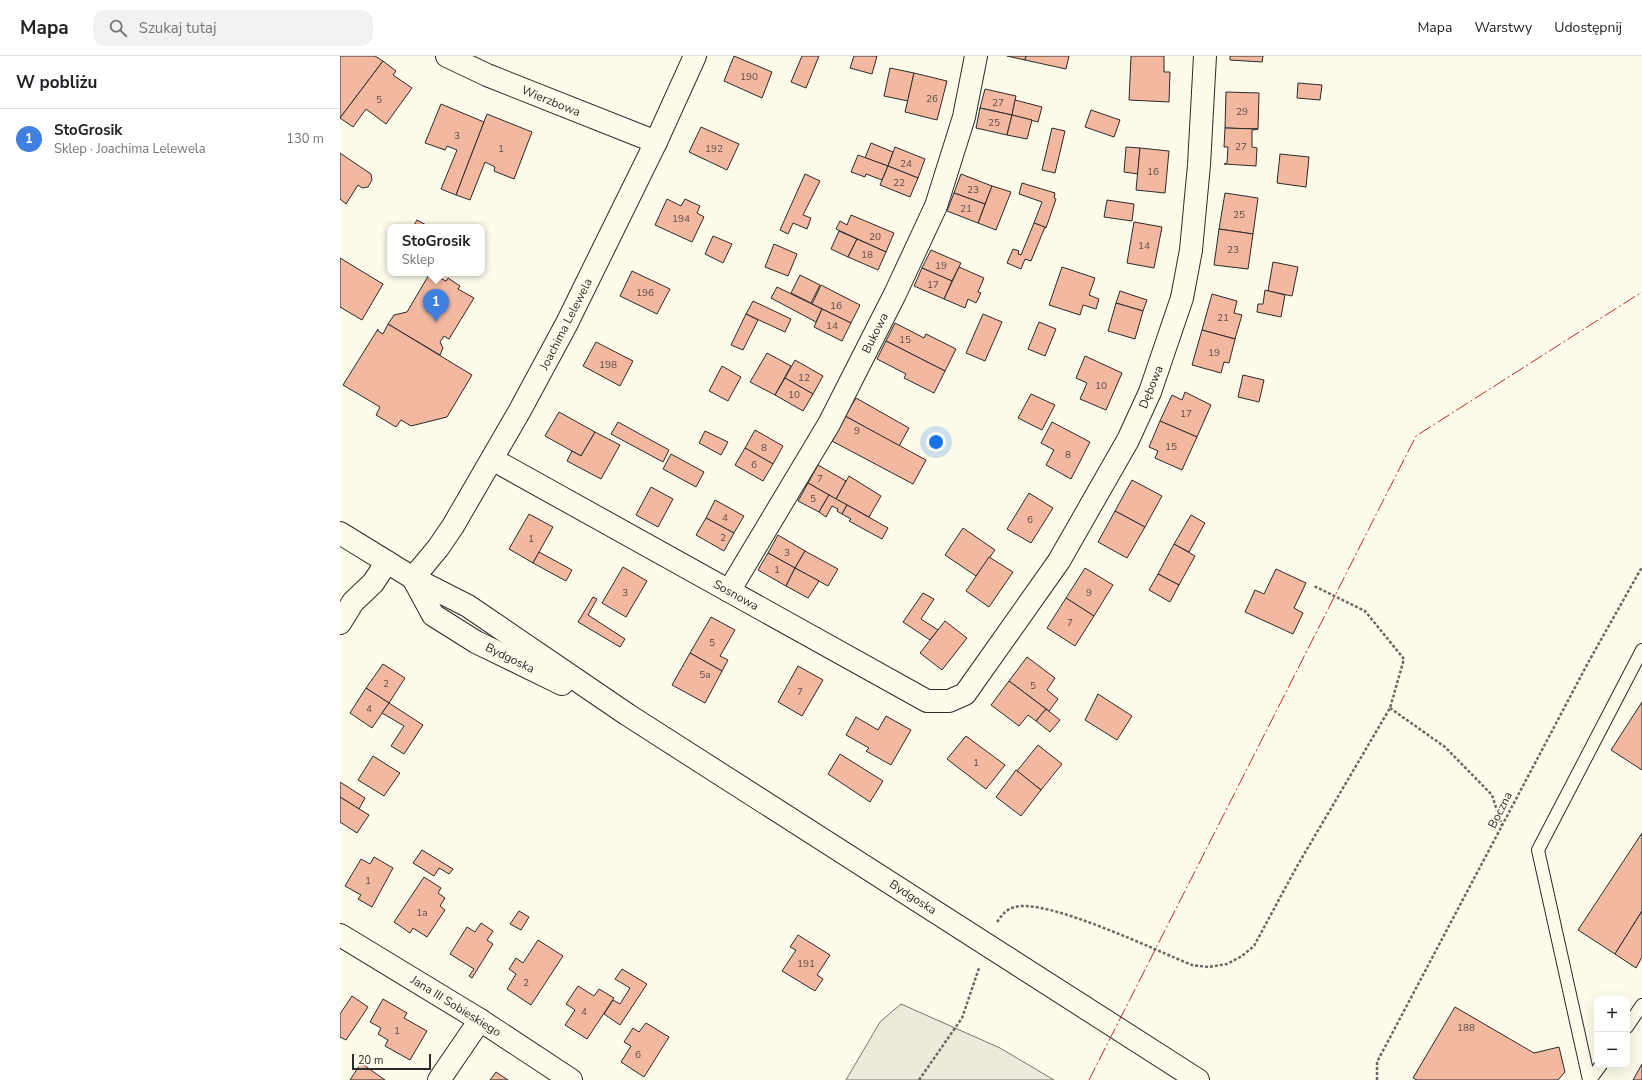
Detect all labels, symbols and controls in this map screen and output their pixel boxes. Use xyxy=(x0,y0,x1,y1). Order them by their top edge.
search box xyxy=(93,10,373,46)
text: Mapa xyxy=(20,15,69,41)
icon: search xyxy=(107,17,129,39)
text: Szukaj tutaj xyxy=(139,18,216,38)
text: Mapa xyxy=(1417,18,1452,37)
text: Warstwy xyxy=(1474,18,1532,37)
text: Udostępnij xyxy=(1554,18,1622,37)
house number: 190 xyxy=(740,70,758,84)
text: W pobliżu xyxy=(16,71,97,94)
street label: Wierzbowa xyxy=(519,82,583,120)
house number: 26 xyxy=(926,92,938,106)
house number: 5 xyxy=(376,93,382,107)
house number: 27 xyxy=(992,96,1004,110)
house number: 29 xyxy=(1236,105,1248,119)
house number: 25 xyxy=(988,116,1000,130)
text: StoGrosik xyxy=(54,120,122,140)
house number: 3 xyxy=(454,129,460,143)
text: 1 xyxy=(25,130,33,148)
text: 130 m xyxy=(286,130,324,148)
text: Sklep · Joachima Lelewela xyxy=(54,140,206,158)
house number: 27 xyxy=(1235,140,1247,154)
house number: 1 xyxy=(498,142,504,156)
house number: 192 xyxy=(705,142,723,156)
house number: 24 xyxy=(900,157,912,171)
house number: 16 xyxy=(1147,165,1159,179)
house number: 22 xyxy=(893,176,905,190)
house number: 23 xyxy=(967,183,979,197)
house number: 21 xyxy=(960,202,972,216)
house number: 25 xyxy=(1233,208,1245,222)
house number: 194 xyxy=(672,212,690,226)
popup xyxy=(387,224,485,276)
house number: 20 xyxy=(869,230,881,244)
text: StoGrosik xyxy=(402,231,470,251)
house number: 14 xyxy=(1138,239,1150,253)
house number: 23 xyxy=(1227,243,1239,257)
house number: 18 xyxy=(861,248,873,262)
text: Sklep xyxy=(402,251,435,269)
house number: 19 xyxy=(935,259,947,273)
street label: Joachima Lelewela xyxy=(536,275,596,373)
house number: 17 xyxy=(927,278,939,292)
house number: 196 xyxy=(636,286,654,300)
pin: 1 xyxy=(423,289,449,322)
house number: 16 xyxy=(830,299,842,313)
street label: Bukowa xyxy=(858,310,892,356)
house number: 21 xyxy=(1217,311,1229,325)
house number: 14 xyxy=(826,319,838,333)
house number: 15 xyxy=(899,333,911,347)
house number: 19 xyxy=(1208,346,1220,360)
house number: 198 xyxy=(599,358,617,372)
street label: Dębowa xyxy=(1135,363,1167,411)
house number: 12 xyxy=(798,371,810,385)
house number: 10 xyxy=(1095,379,1107,393)
house number: 10 xyxy=(788,388,800,402)
house number: 17 xyxy=(1180,407,1192,421)
house number: 9 xyxy=(854,424,860,438)
your location xyxy=(926,432,946,452)
house number: 15 xyxy=(1165,440,1177,454)
house number: 8 xyxy=(761,441,767,455)
house number: 8 xyxy=(1065,448,1071,462)
house number: 6 xyxy=(751,458,757,472)
house number: 7 xyxy=(817,472,823,486)
house number: 5 xyxy=(810,492,816,506)
house number: 4 xyxy=(722,511,728,525)
house number: 6 xyxy=(1027,513,1033,527)
house number: 2 xyxy=(720,531,726,545)
house number: 1 xyxy=(528,532,534,546)
house number: 3 xyxy=(784,546,790,560)
house number: 1 xyxy=(774,563,780,577)
street label: Sosnowa xyxy=(710,576,762,614)
house number: 3 xyxy=(622,586,628,600)
house number: 9 xyxy=(1086,586,1092,600)
house number: 7 xyxy=(1067,616,1073,630)
house number: 5 xyxy=(709,636,715,650)
street label: Bydgoska xyxy=(483,639,537,677)
house number: 5a xyxy=(699,668,711,682)
house number: 2 xyxy=(383,677,389,691)
house number: 5 xyxy=(1030,679,1036,693)
house number: 7 xyxy=(797,685,803,699)
house number: 4 xyxy=(366,702,372,716)
house number: 1 xyxy=(973,756,979,770)
street label: Boczna xyxy=(1484,789,1516,831)
house number: 1 xyxy=(365,874,371,888)
street label: Bydgoska xyxy=(886,876,940,918)
house number: 1a xyxy=(416,906,428,920)
house number: 191 xyxy=(797,957,815,971)
street label: Jana III Sobieskiego xyxy=(407,971,504,1040)
house number: 2 xyxy=(523,976,529,990)
map controls xyxy=(1594,996,1630,1068)
button: + xyxy=(1594,996,1630,1032)
house number: 4 xyxy=(581,1005,587,1019)
house number: 188 xyxy=(1457,1021,1475,1035)
house number: 1 xyxy=(394,1024,400,1038)
button: − xyxy=(1594,1032,1630,1068)
house number: 6 xyxy=(635,1048,641,1062)
scale bar xyxy=(352,1052,431,1071)
text: 20 m xyxy=(358,1053,383,1068)

